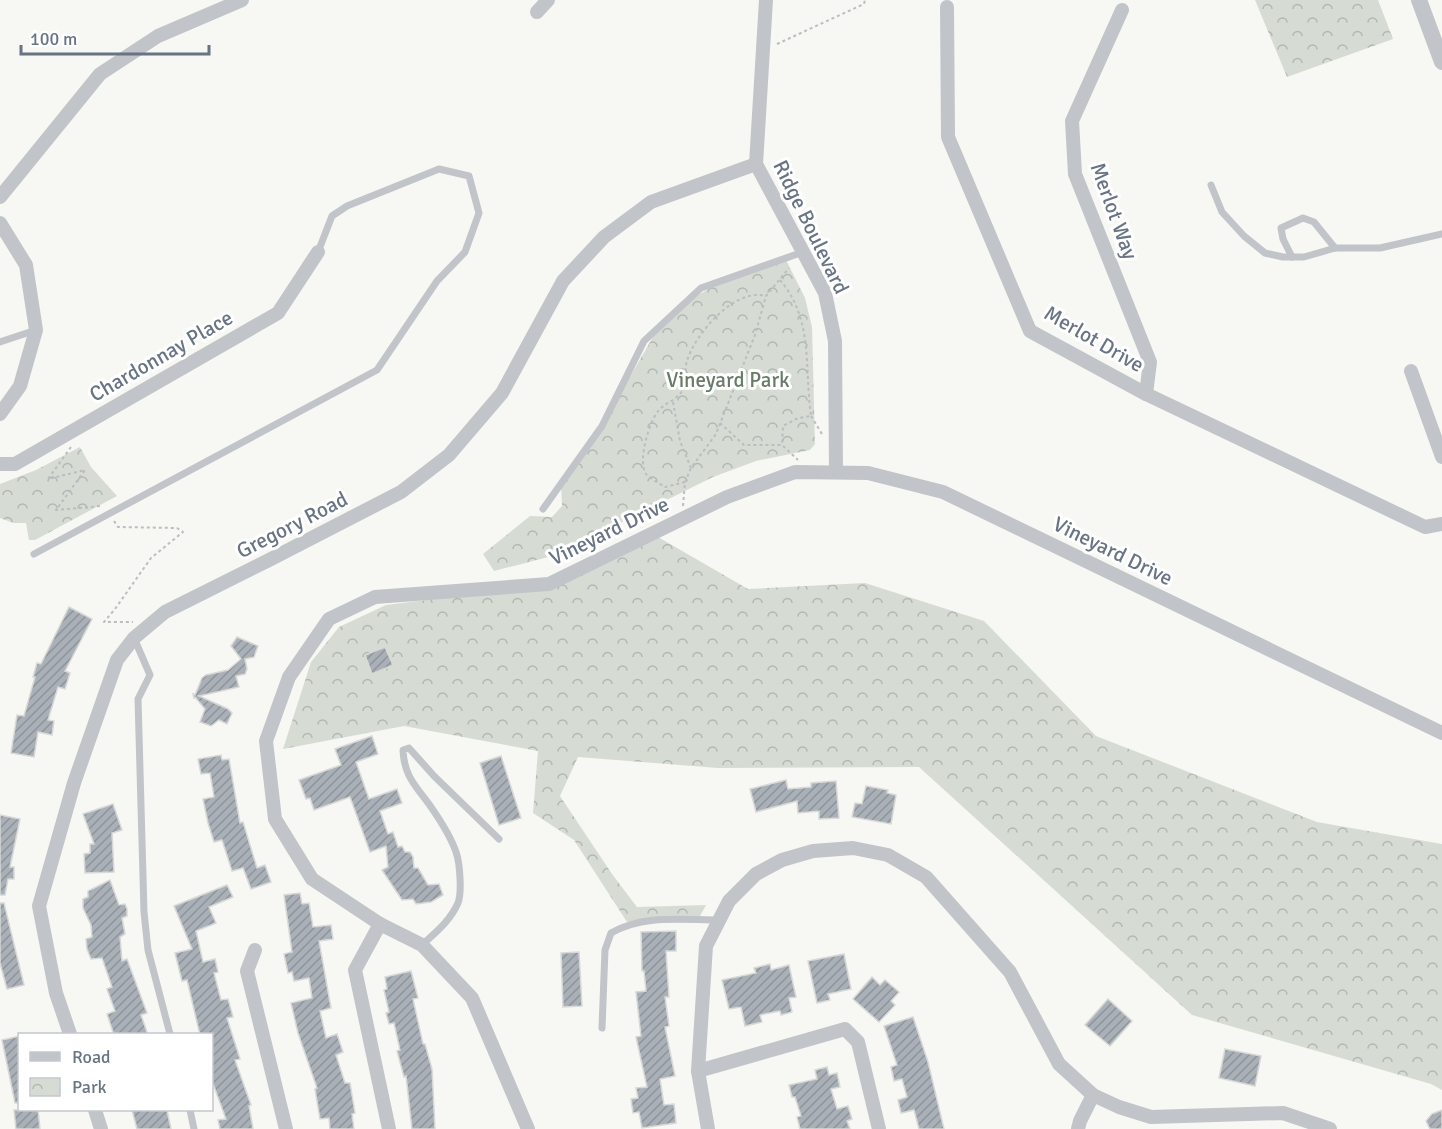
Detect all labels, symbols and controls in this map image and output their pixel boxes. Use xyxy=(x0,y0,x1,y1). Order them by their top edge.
scale bar xyxy=(21,18,208,56)
text: 100 m xyxy=(30,28,77,50)
street label: Ridge Boulevard xyxy=(767,156,855,298)
street label: Merlot Way xyxy=(1084,159,1144,263)
street label: Merlot Drive xyxy=(1040,300,1148,378)
street label: Chardonnay Place xyxy=(85,304,237,408)
park label: Vineyard Park xyxy=(666,367,790,393)
street label: Gregory Road xyxy=(232,486,352,564)
street label: Vineyard Drive xyxy=(545,491,673,571)
street label: Vineyard Drive xyxy=(1049,511,1177,591)
legend xyxy=(18,1033,213,1111)
text: Road xyxy=(72,1046,111,1068)
text: Park xyxy=(72,1076,107,1098)

